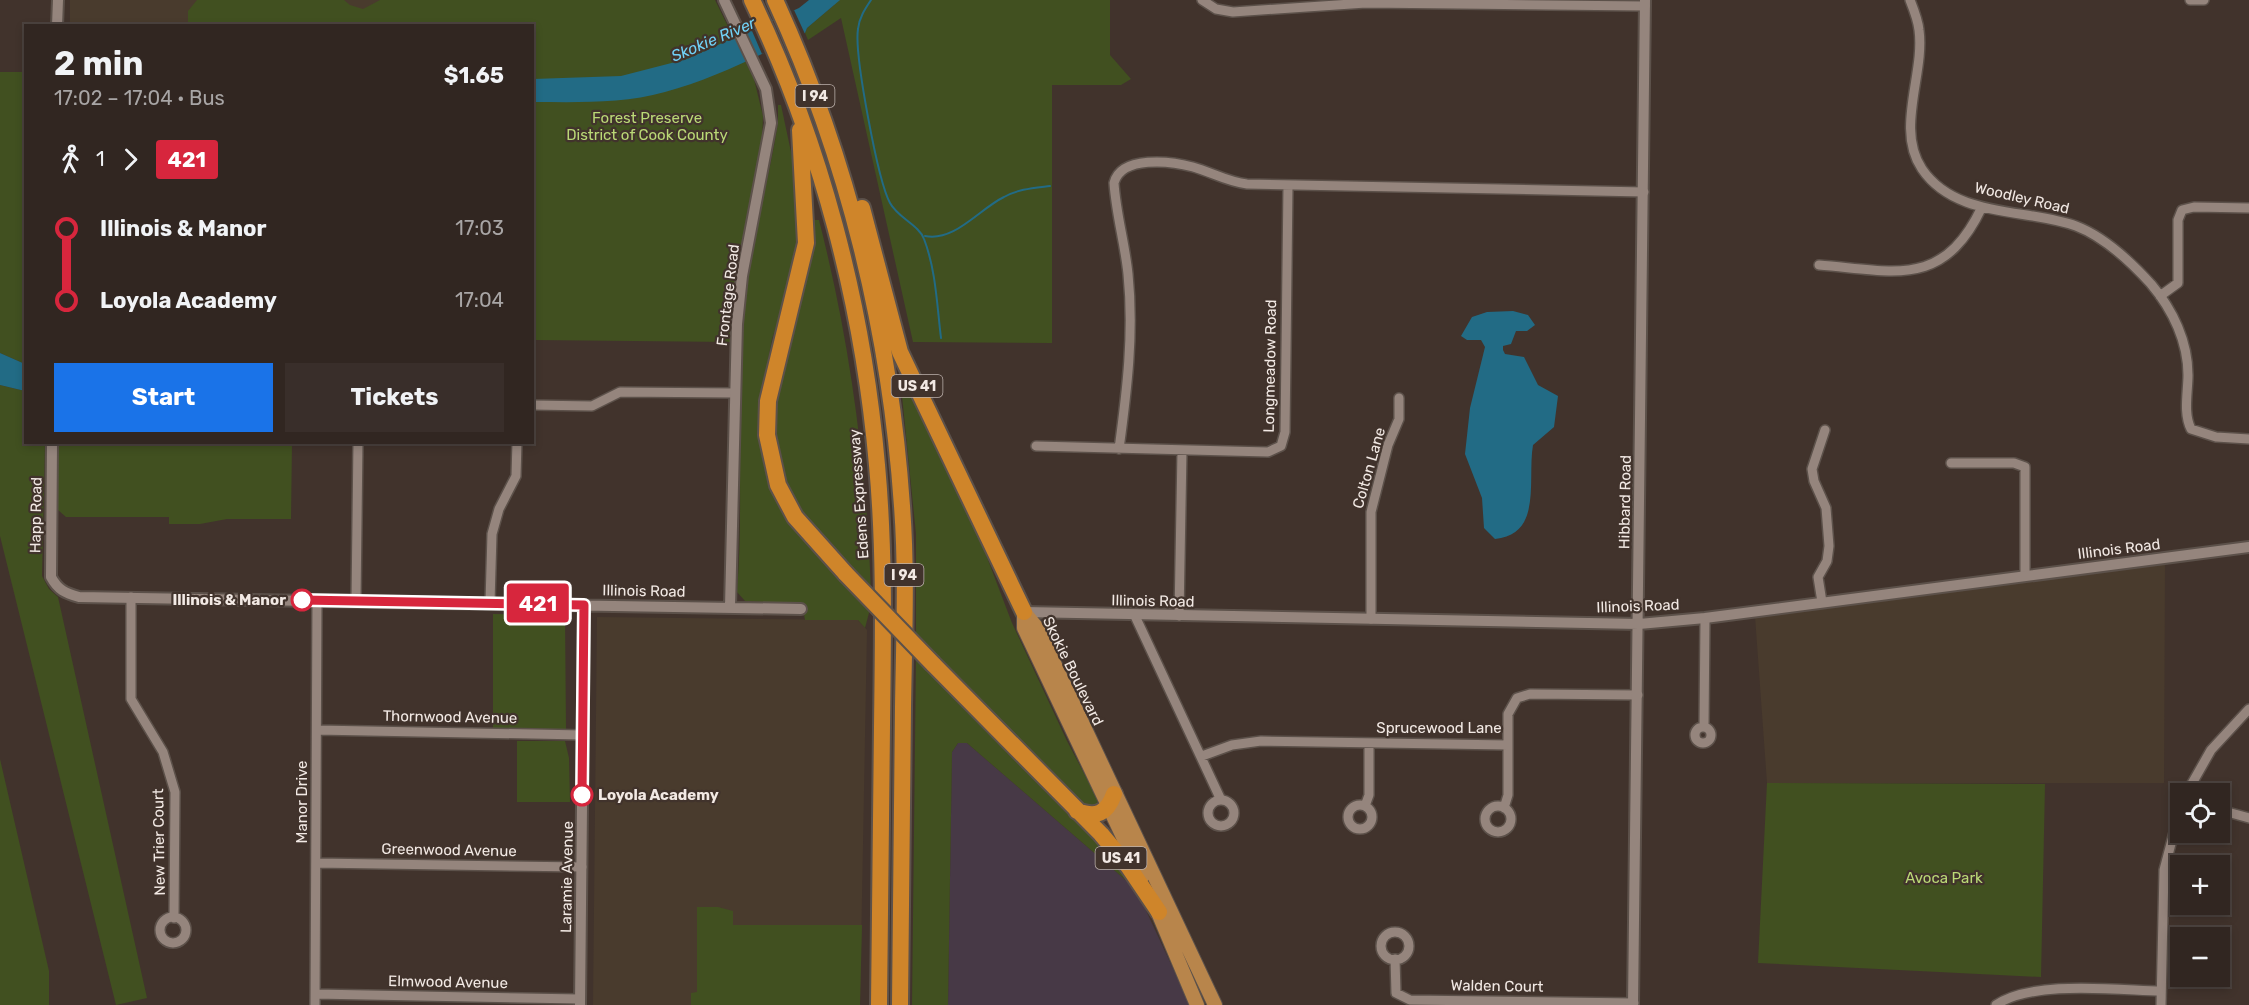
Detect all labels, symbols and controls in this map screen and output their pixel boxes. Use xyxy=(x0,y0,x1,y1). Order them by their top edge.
water label: Skokie River xyxy=(668,13,759,66)
text: 2 min xyxy=(54,44,143,83)
text: $1.65 xyxy=(444,62,504,89)
road number: I 94 xyxy=(796,85,834,107)
text: 17:02 – 17:04 · Bus xyxy=(54,86,225,110)
park label: Forest Preserve District of Cook County xyxy=(566,109,728,144)
icon: walk xyxy=(54,143,87,176)
icon: forward xyxy=(114,143,147,176)
text: 1 xyxy=(96,147,105,171)
text: 421 xyxy=(168,147,206,172)
street label: Woodley Road xyxy=(1973,178,2071,218)
text: Illinois & Manor xyxy=(100,215,267,242)
text: 17:03 xyxy=(455,216,504,240)
street label: Frontage Road xyxy=(713,243,743,347)
text: Loyola Academy xyxy=(100,287,277,314)
text: 17:04 xyxy=(455,288,504,312)
street label: Longmeadow Road xyxy=(1260,299,1280,433)
button: Start xyxy=(54,363,273,432)
button: Tickets xyxy=(285,363,504,432)
road number: US 41 xyxy=(892,375,942,397)
street label: Colton Lane xyxy=(1349,425,1389,511)
street label: Edens Expressway xyxy=(845,428,873,560)
street label: Hibbard Road xyxy=(1615,455,1635,549)
street label: Happ Road xyxy=(26,477,46,553)
street label: Illinois Road xyxy=(2077,535,2161,563)
road number: I 94 xyxy=(884,564,924,586)
street label: Illinois Road xyxy=(602,581,686,601)
line badge: 421 xyxy=(504,584,572,622)
marker: Illinois & Manor xyxy=(291,589,313,611)
place label: Illinois & Manor xyxy=(172,591,286,609)
text: 421 xyxy=(519,591,557,616)
street label: Illinois Road xyxy=(1111,591,1195,611)
street label: Illinois Road xyxy=(1596,596,1680,616)
street label: Skokie Boulevard xyxy=(1039,614,1107,728)
street label: Thornwood Avenue xyxy=(383,707,517,727)
street label: Sprucewood Lane xyxy=(1376,719,1502,737)
street label: Manor Drive xyxy=(293,760,311,844)
map controls xyxy=(2170,783,2230,987)
button: locate xyxy=(2170,783,2230,843)
marker: Loyola Academy xyxy=(571,784,593,806)
place label: Loyola Academy xyxy=(598,786,719,804)
street label: New Trier Court xyxy=(149,788,169,896)
street label: Laramie Avenue xyxy=(557,821,577,933)
street label: Greenwood Avenue xyxy=(381,840,517,860)
road number: US 41 xyxy=(1096,847,1146,869)
button: + xyxy=(2170,855,2230,915)
park label: Avoca Park xyxy=(1905,869,1983,887)
button: − xyxy=(2170,927,2230,987)
street label: Elmwood Avenue xyxy=(388,972,508,992)
street label: Walden Court xyxy=(1450,976,1544,996)

